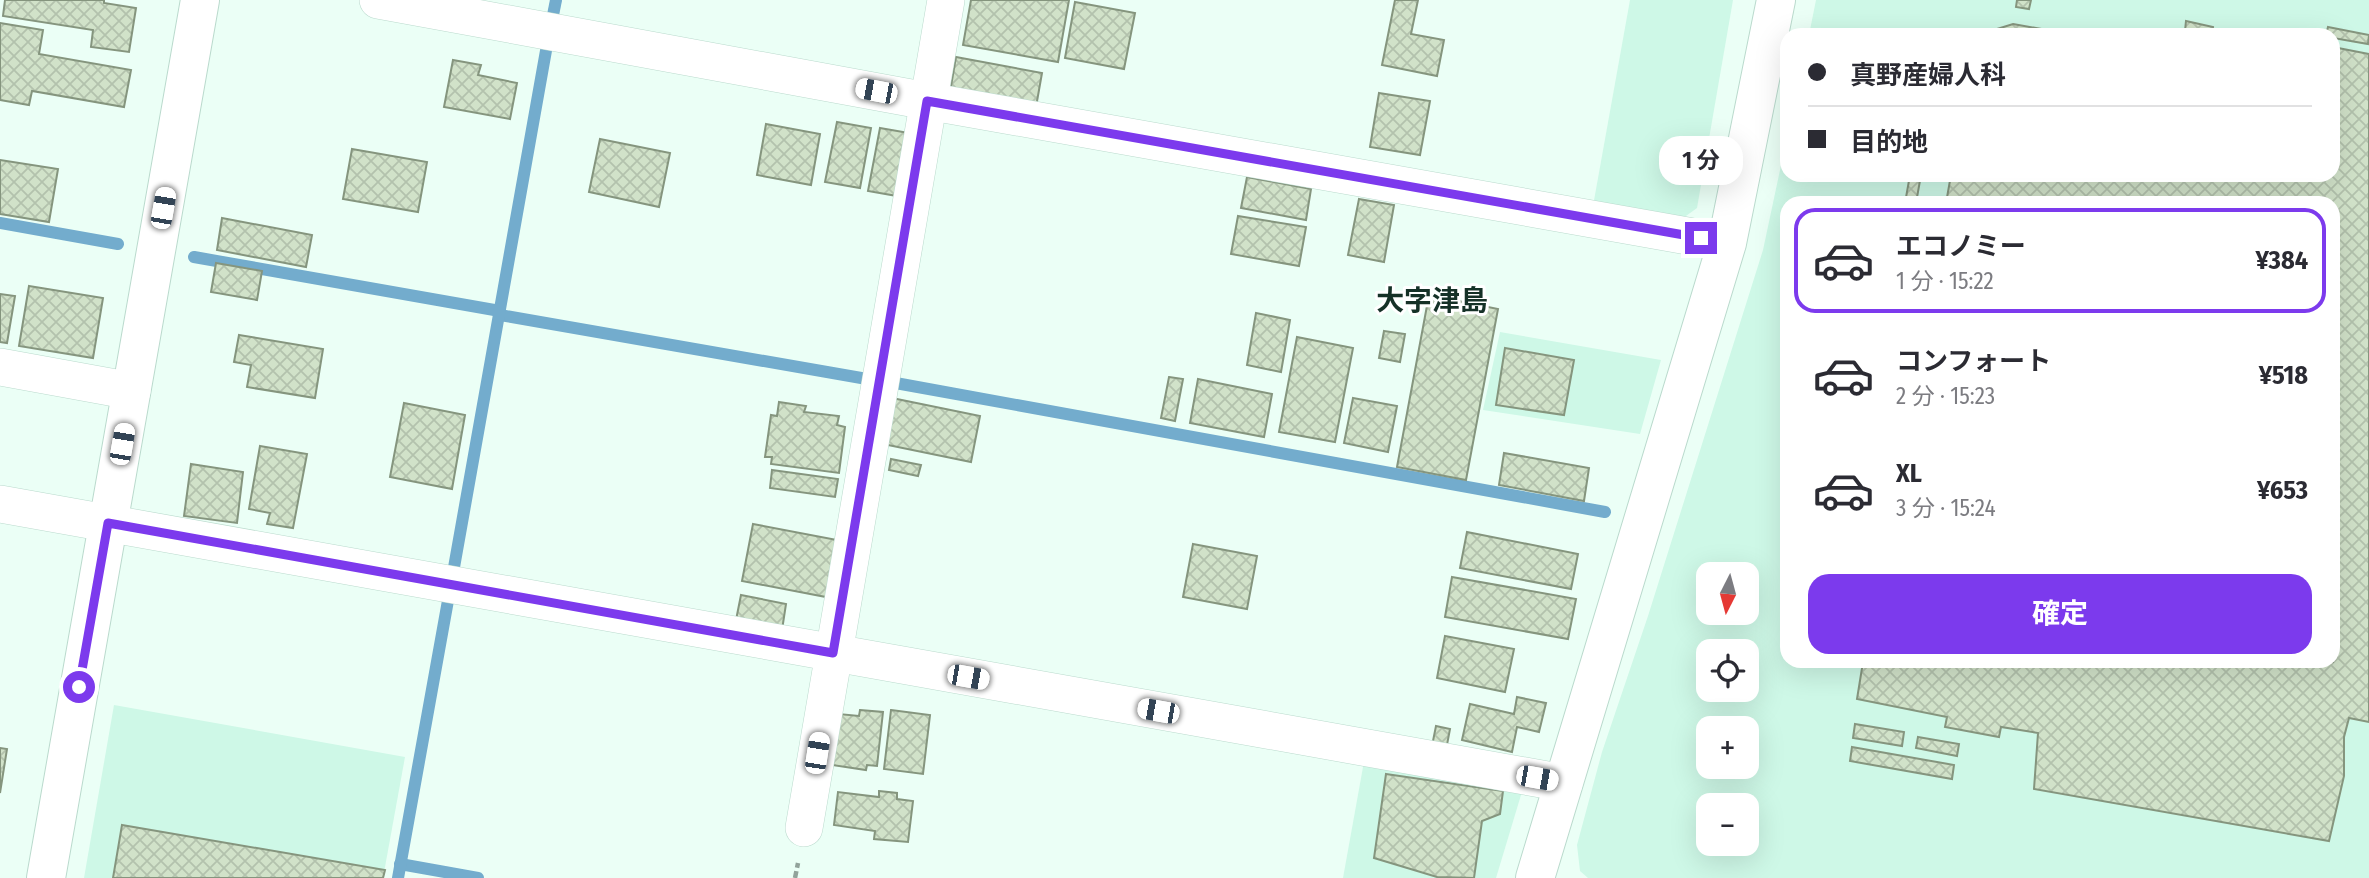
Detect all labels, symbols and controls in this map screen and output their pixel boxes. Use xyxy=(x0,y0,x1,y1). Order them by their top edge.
text: 真野産婦人科 xyxy=(1850,60,2006,91)
car xyxy=(854,77,899,105)
text: 目的地 xyxy=(1850,127,1928,158)
callout: 1 分 xyxy=(1659,136,1743,186)
text: 1 分 xyxy=(1682,146,1720,174)
car xyxy=(150,185,177,231)
route end xyxy=(1685,222,1717,254)
icon: car xyxy=(1812,229,1875,292)
text: エコノミー xyxy=(1896,231,2026,262)
text: ¥384 xyxy=(2255,245,2308,276)
text: 1 分 · 15:22 xyxy=(1896,267,1994,295)
district label: 大字津島 xyxy=(1376,284,1488,317)
icon: car xyxy=(1812,344,1875,407)
text: コンフォート xyxy=(1896,346,2051,377)
text: ¥518 xyxy=(2259,360,2308,391)
text: 2 分 · 15:23 xyxy=(1896,382,1995,410)
car xyxy=(109,421,136,467)
text: XL xyxy=(1896,458,1922,489)
icon: car xyxy=(1812,459,1875,522)
text: ¥653 xyxy=(2257,475,2308,506)
text: 3 分 · 15:24 xyxy=(1896,494,1996,522)
north arrow xyxy=(1696,562,1759,625)
map controls xyxy=(1696,562,1759,856)
button: 確定 xyxy=(1808,574,2312,654)
button: locate xyxy=(1696,639,1759,702)
car xyxy=(946,663,991,691)
route start xyxy=(63,671,95,703)
car xyxy=(1136,697,1181,725)
button: + xyxy=(1696,716,1759,779)
car xyxy=(804,731,831,775)
car xyxy=(1515,764,1560,792)
button: − xyxy=(1696,793,1759,856)

